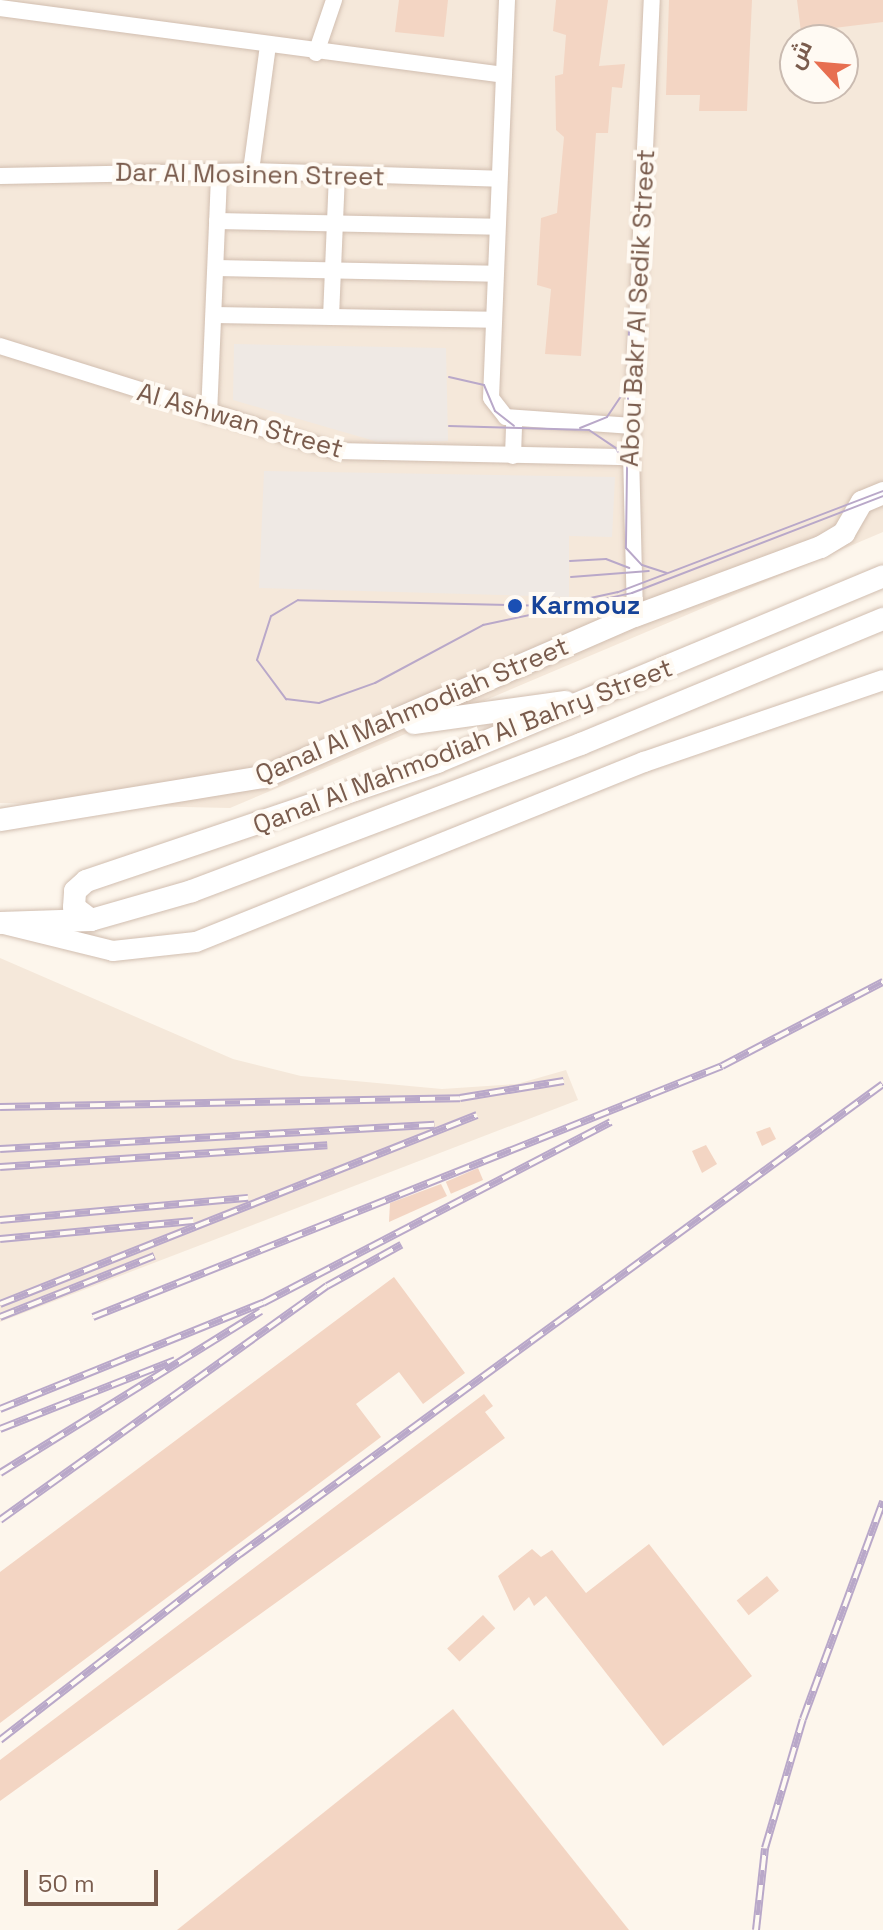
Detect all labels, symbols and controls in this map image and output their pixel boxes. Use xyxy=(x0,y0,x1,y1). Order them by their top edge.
north arrow xyxy=(779,24,859,104)
text: ش xyxy=(780,36,818,73)
street label: Abou Bakr Al Sedik Street xyxy=(614,148,662,468)
street label: Dar Al Mosinen Street xyxy=(115,157,385,193)
street label: Al Ashwan Street xyxy=(133,377,347,465)
place label: Karmouz xyxy=(531,590,640,622)
marker: Karmouz xyxy=(506,597,524,615)
street label: Qanal Al Mahmodiah Street xyxy=(250,631,574,791)
street label: Qanal Al Mahmodiah Al Bahry Street xyxy=(248,652,678,842)
scale bar xyxy=(28,1854,162,1904)
text: 50 m xyxy=(38,1868,95,1899)

